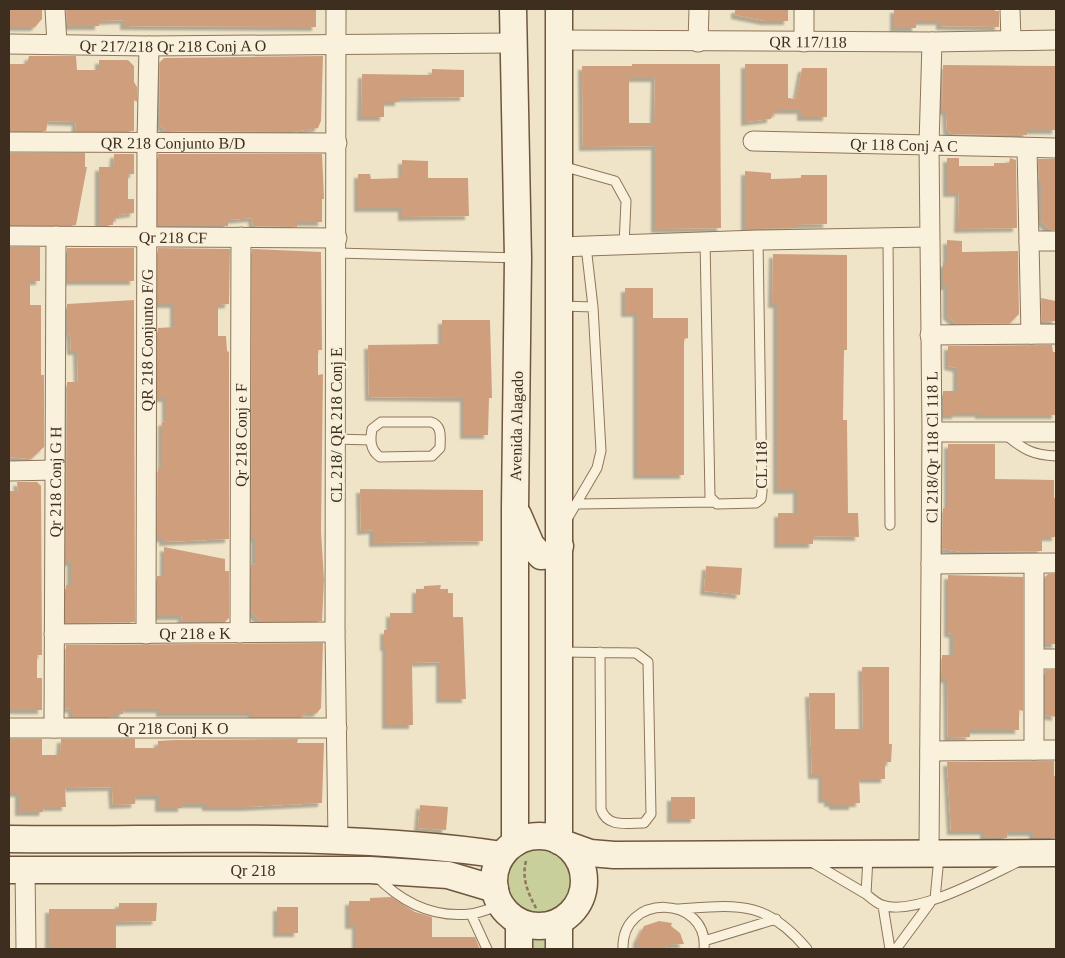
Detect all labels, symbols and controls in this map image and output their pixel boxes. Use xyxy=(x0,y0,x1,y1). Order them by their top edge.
street label: QR 117/118 xyxy=(769,33,847,51)
street label: Qr 217/218 Qr 218 Conj A O xyxy=(80,37,266,55)
street label: QR 218 Conjunto B/D xyxy=(101,134,245,153)
street label: Qr 118 Conj A C xyxy=(850,135,958,155)
street label: Qr 218 CF xyxy=(139,229,207,246)
street label: QR 218 Conjunto F/G xyxy=(138,268,157,411)
street label: CL 218/ QR 218 Conj E xyxy=(328,347,346,503)
street label: Avenida Alagado xyxy=(507,371,527,481)
street label: Cl 218/Qr 118 Cl 118 L xyxy=(923,371,941,523)
street label: Qr 218 Conj e F xyxy=(232,383,251,487)
street label: Qr 218 Conj G H xyxy=(47,426,65,538)
street label: CL 118 xyxy=(753,441,770,489)
street label: Qr 218 e K xyxy=(159,625,231,642)
street label: Qr 218 Conj K O xyxy=(117,720,229,738)
street label: Qr 218 xyxy=(231,862,275,879)

